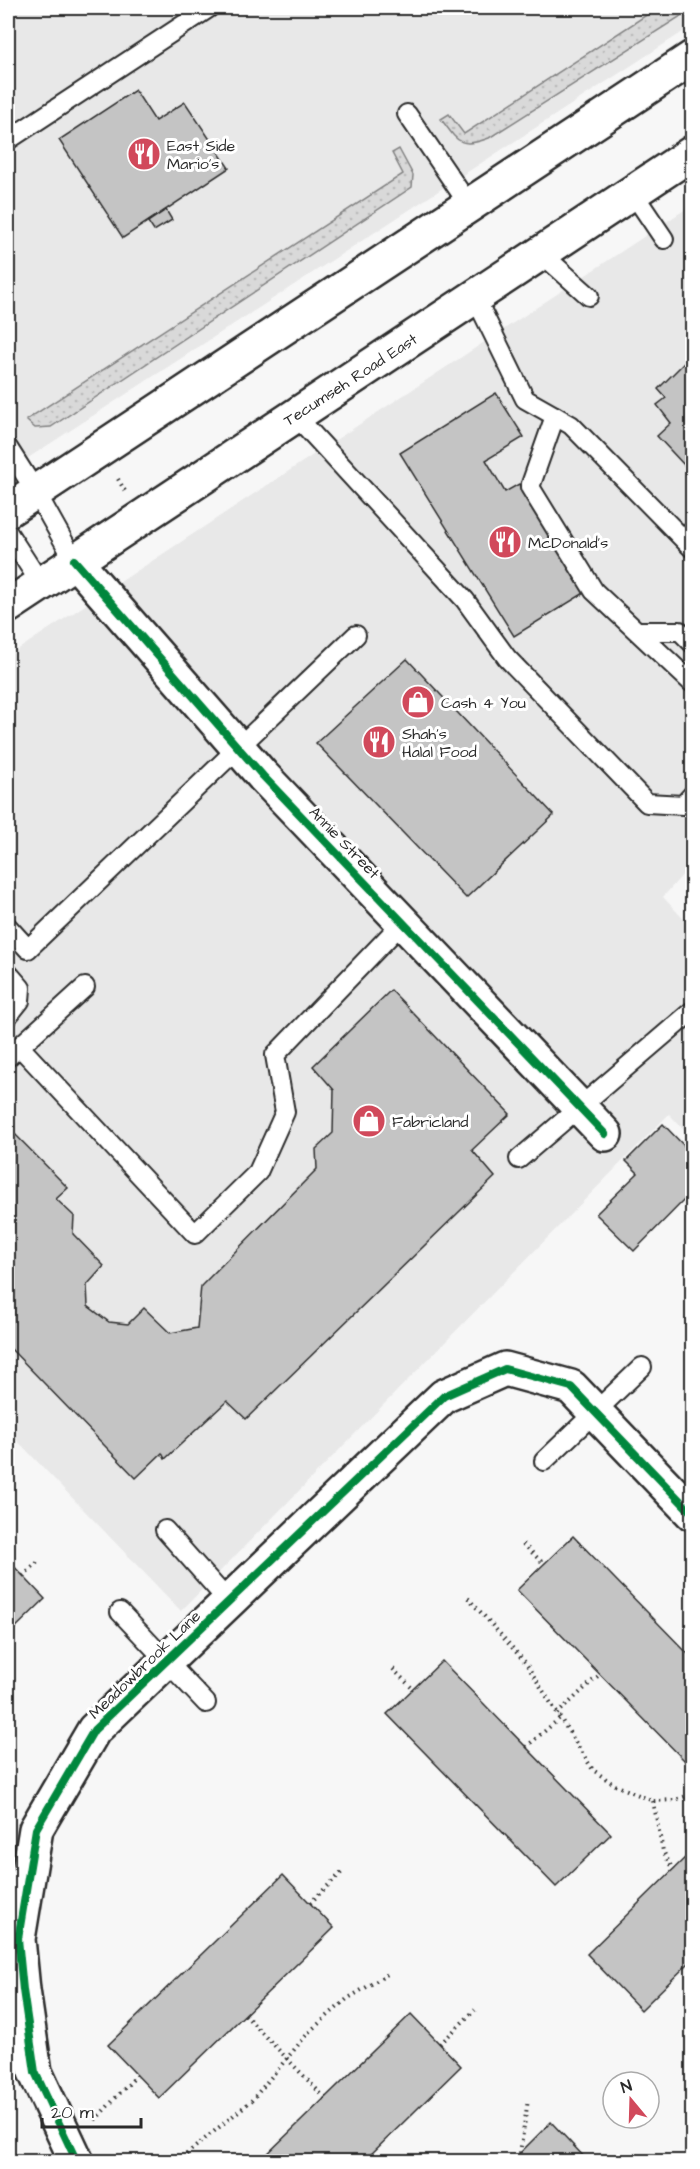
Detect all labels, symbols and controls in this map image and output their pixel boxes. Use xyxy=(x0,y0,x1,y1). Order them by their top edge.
place label: East Side Mario's xyxy=(167,135,235,175)
restaurant icon: East Side Mario's xyxy=(126,136,162,172)
street label: Tecumseh Road East xyxy=(279,328,422,431)
restaurant icon: McDonald's xyxy=(487,524,523,560)
place label: McDonald's xyxy=(528,532,608,554)
shop icon: Cash 4 You xyxy=(400,684,436,720)
place label: Cash 4 You xyxy=(441,692,526,714)
place label: Shah's Halal Food xyxy=(402,723,477,763)
restaurant icon: Shah's Halal Food xyxy=(361,724,397,760)
street label: Annie Street xyxy=(304,802,385,884)
shop icon: Fabricland xyxy=(351,1103,387,1139)
place label: Fabricland xyxy=(392,1111,468,1133)
street label: Meadowbrook Lane xyxy=(84,1605,206,1724)
north arrow xyxy=(601,2070,661,2130)
text: N xyxy=(618,2075,635,2099)
scale bar xyxy=(42,2091,141,2129)
text: 20 m xyxy=(51,2100,94,2125)

